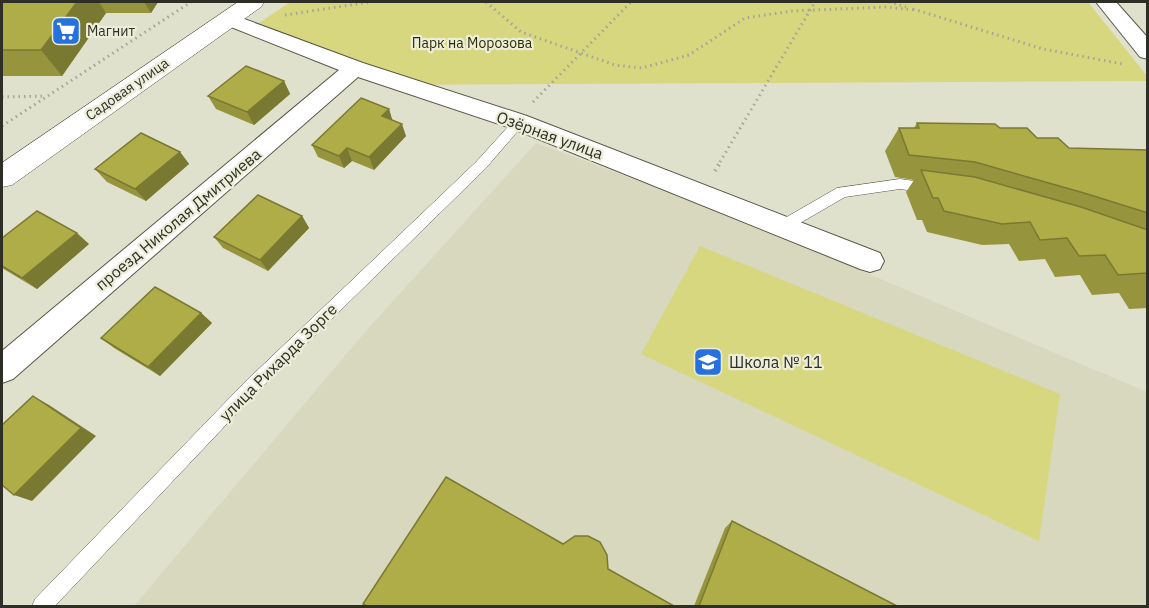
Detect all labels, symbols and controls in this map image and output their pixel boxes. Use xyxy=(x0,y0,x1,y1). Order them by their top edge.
supermarket icon: Магнит xyxy=(50,15,82,47)
place label: Магнит xyxy=(87,22,135,40)
park label: Парк на Морозова xyxy=(412,34,533,52)
street label: Садовая улица xyxy=(82,53,173,124)
street label: Озёрная улица xyxy=(494,106,606,164)
street label: проезд Николая Дмитриева xyxy=(91,143,265,294)
street label: улица Рихарда Зорге xyxy=(215,299,341,425)
school or university icon: Школа № 11 xyxy=(692,346,724,378)
place label: Школа № 11 xyxy=(729,352,823,372)

